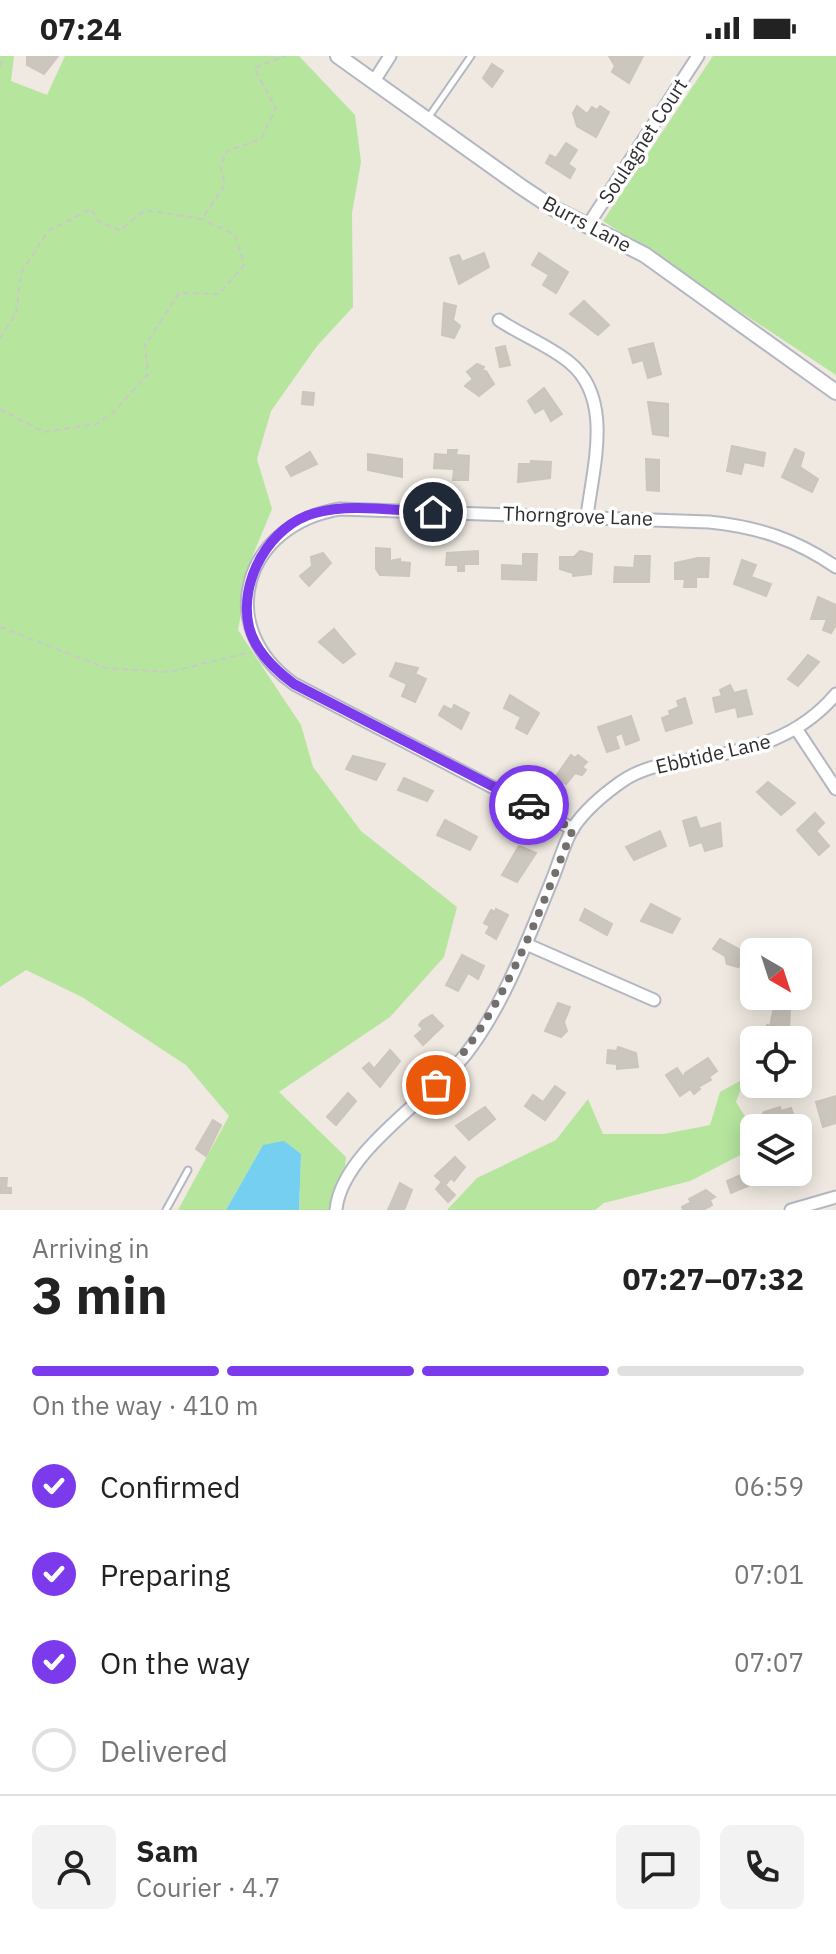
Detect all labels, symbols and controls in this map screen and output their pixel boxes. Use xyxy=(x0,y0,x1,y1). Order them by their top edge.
text: 07:24 xyxy=(40,9,122,48)
street label: Soulagnet Court xyxy=(592,73,693,209)
street label: Burrs Lane xyxy=(538,189,636,258)
pin xyxy=(399,478,467,546)
icon: home xyxy=(411,490,455,534)
street label: Thorngrove Lane xyxy=(503,499,653,532)
street label: Ebbtide Lane xyxy=(653,727,773,780)
courier xyxy=(489,765,569,845)
icon: car xyxy=(507,783,551,827)
north arrow xyxy=(740,938,812,1010)
map controls xyxy=(740,938,812,1186)
button: locate xyxy=(740,1026,812,1098)
pin xyxy=(402,1051,470,1119)
icon: bag xyxy=(414,1063,458,1107)
button: layers xyxy=(740,1114,812,1186)
text: Arriving in xyxy=(32,1231,149,1265)
text: 07:27–07:32 xyxy=(623,1259,804,1298)
text: 3 min xyxy=(32,1261,168,1328)
text: On the way · 410 m xyxy=(32,1388,258,1422)
icon: check xyxy=(32,1464,76,1508)
text: Confirmed xyxy=(100,1467,241,1506)
text: 06:59 xyxy=(734,1469,804,1503)
icon: check xyxy=(32,1552,76,1596)
text: Preparing xyxy=(100,1555,230,1594)
text: 07:01 xyxy=(734,1557,804,1591)
icon: check xyxy=(32,1640,76,1684)
text: On the way xyxy=(100,1643,250,1682)
text: 07:07 xyxy=(734,1645,804,1679)
text: Delivered xyxy=(100,1731,228,1770)
button: person xyxy=(32,1825,116,1909)
button: chat xyxy=(616,1825,700,1909)
button: phone xyxy=(720,1825,804,1909)
text: Sam xyxy=(136,1831,199,1870)
text: Courier · 4.7 xyxy=(136,1870,280,1904)

